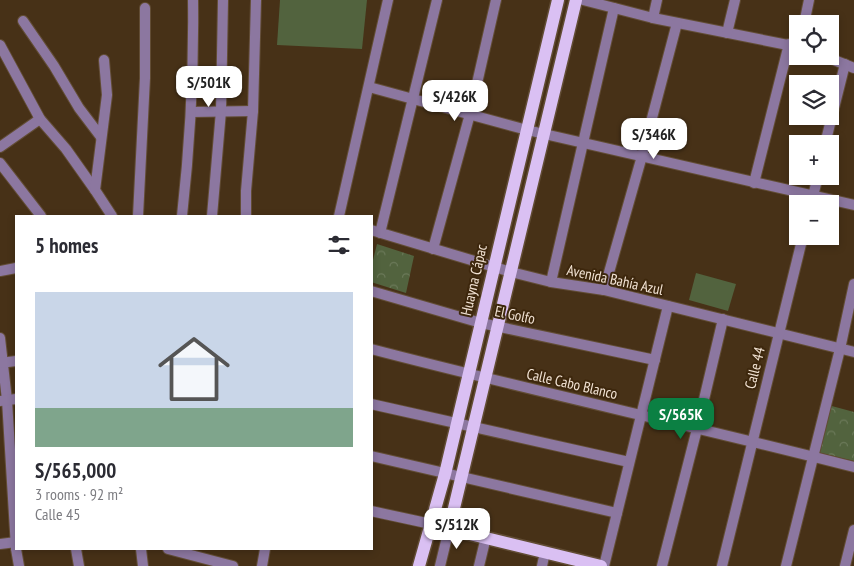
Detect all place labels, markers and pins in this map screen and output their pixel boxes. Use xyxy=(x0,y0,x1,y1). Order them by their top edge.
pin: S/501K xyxy=(168,66,250,108)
pin: S/426K xyxy=(414,80,496,122)
pin: S/346K xyxy=(613,118,695,160)
pin: S/565K xyxy=(640,398,722,440)
pin: S/512K xyxy=(416,508,498,550)

